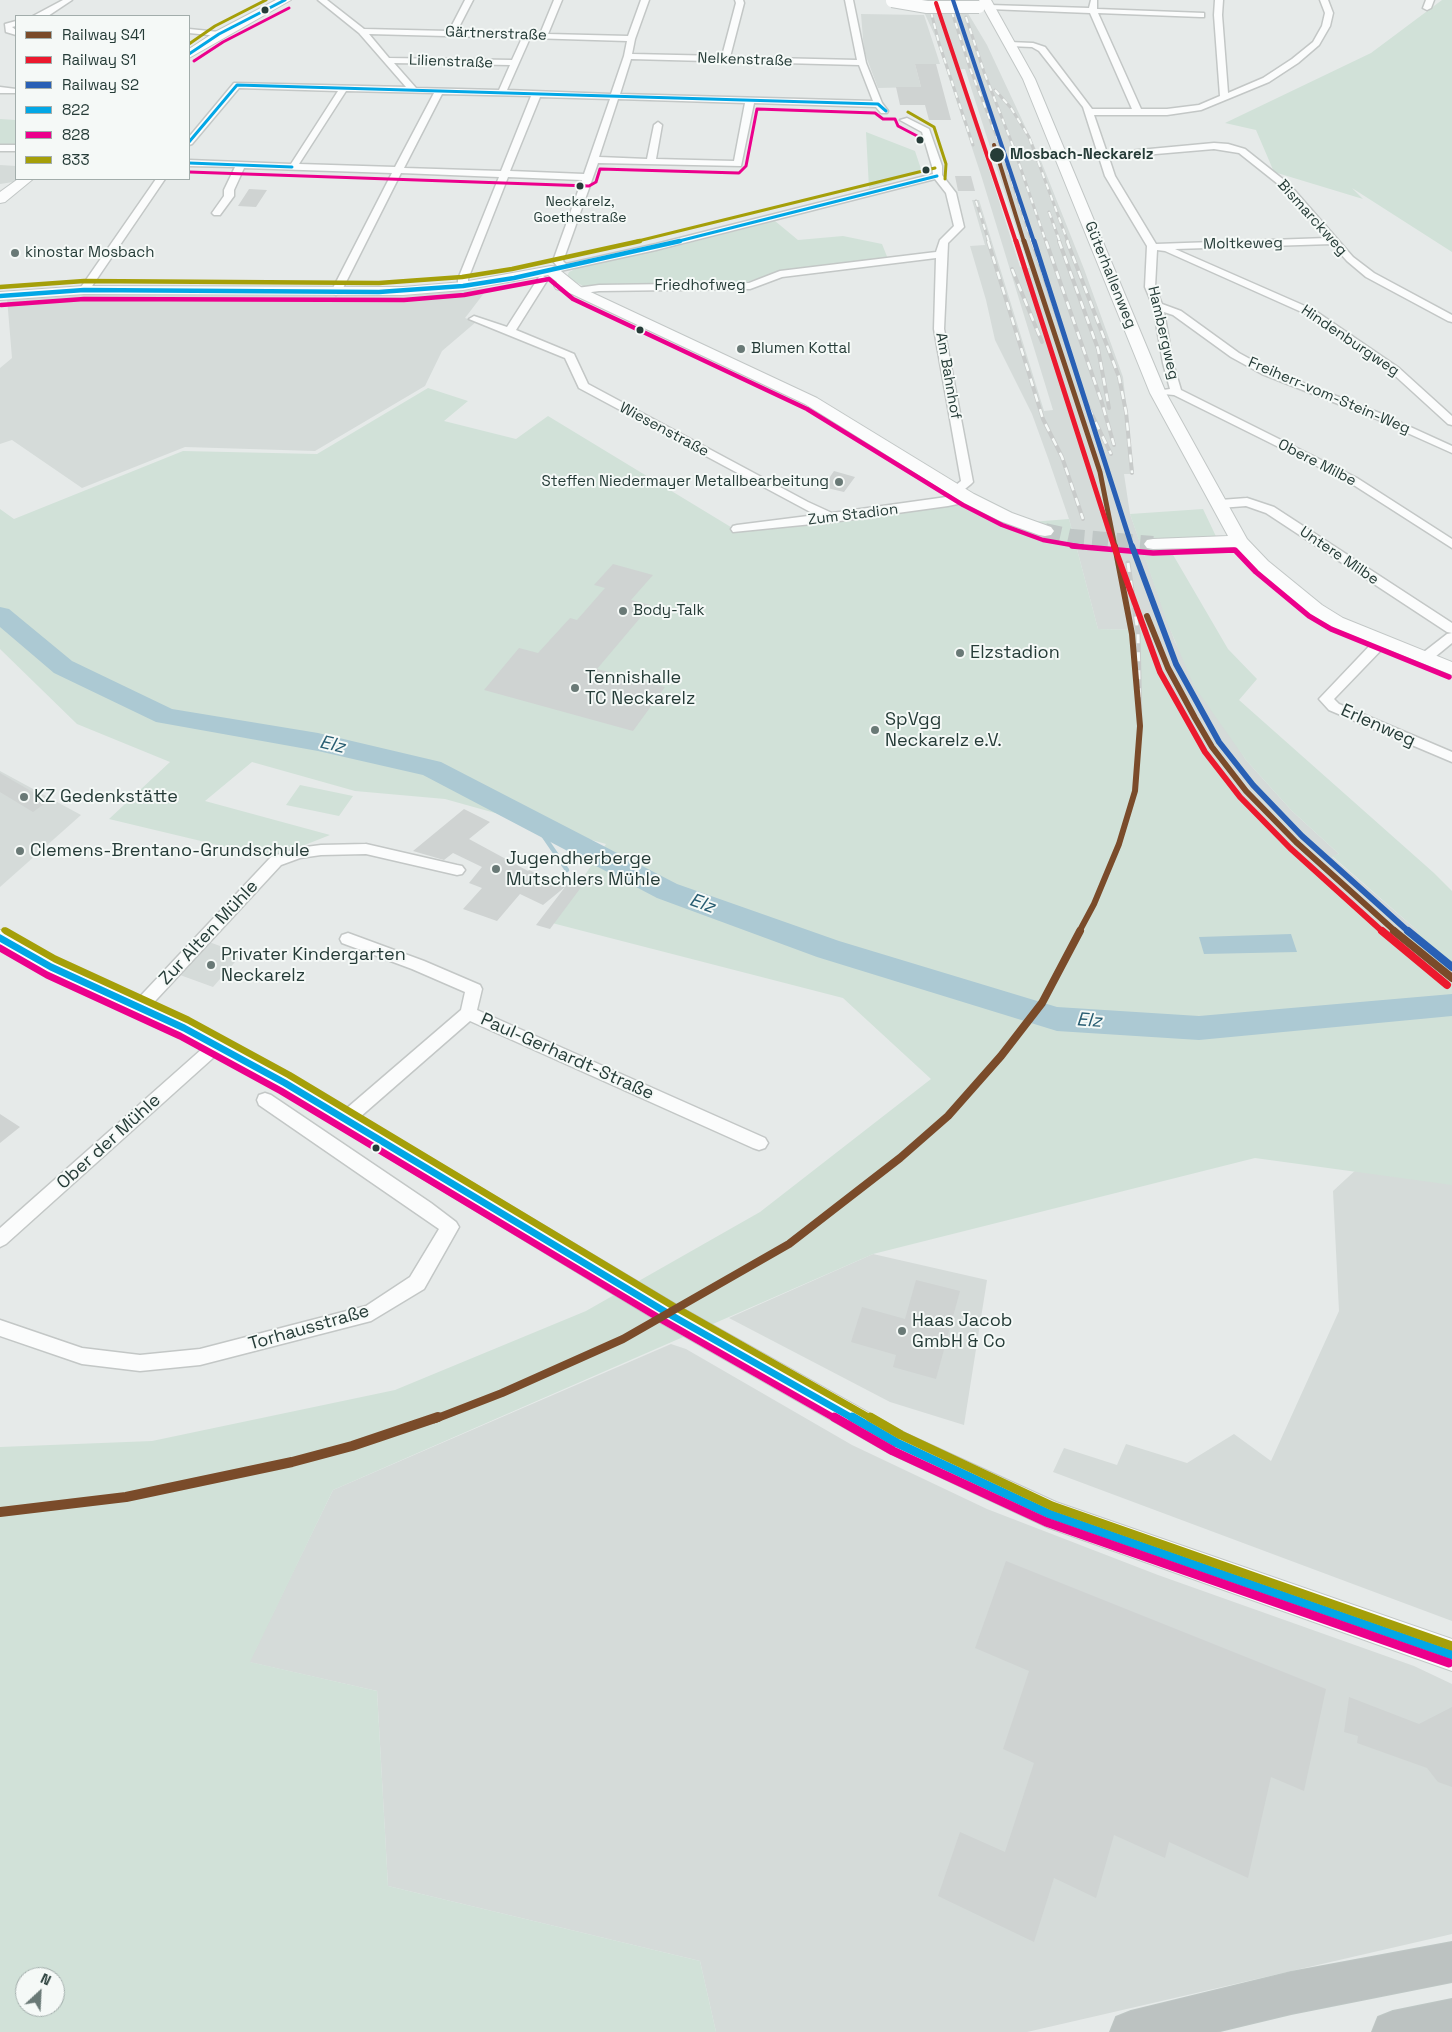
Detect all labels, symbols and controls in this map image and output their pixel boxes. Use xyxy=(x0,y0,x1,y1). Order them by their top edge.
unlabelled marker xyxy=(260,5,270,15)
legend xyxy=(15,15,190,180)
street label: Gärtnerstraße xyxy=(445,23,547,45)
text: Railway S41 xyxy=(62,25,145,44)
street label: Nelkenstraße xyxy=(697,49,793,71)
text: Railway S1 xyxy=(62,50,136,69)
street label: Lilienstraße xyxy=(409,52,493,72)
text: Railway S2 xyxy=(62,75,139,94)
text: 822 xyxy=(62,100,89,119)
text: 828 xyxy=(62,125,90,144)
unlabelled marker xyxy=(915,135,925,145)
marker: Mosbach-Neckarelz xyxy=(988,146,1006,164)
place label: Mosbach-Neckarelz xyxy=(1010,146,1153,164)
text: 833 xyxy=(62,150,89,169)
unlabelled marker xyxy=(921,165,931,175)
street label: Bismarckweg xyxy=(1273,176,1351,260)
marker: Neckarelz, Goethestraße xyxy=(575,181,585,191)
place label: Neckarelz, Goethestraße xyxy=(533,194,627,226)
street label: Güterhallenweg xyxy=(1080,219,1140,331)
street label: Moltkeweg xyxy=(1203,234,1283,254)
place label: kinostar Mosbach xyxy=(25,244,154,262)
marker: kinostar Mosbach xyxy=(9,247,21,259)
street label: Friedhofweg xyxy=(654,277,746,295)
street label: Hambergweg xyxy=(1144,285,1182,381)
street label: Hindenburgweg xyxy=(1297,301,1403,381)
unlabelled marker xyxy=(635,325,645,335)
street label: Am Bahnhof xyxy=(932,331,964,421)
place label: Blumen Kottal xyxy=(751,340,851,358)
marker: Blumen Kottal xyxy=(735,343,747,355)
street label: Freiherr-vom-Stein-Weg xyxy=(1245,354,1413,438)
street label: Wiesenstraße xyxy=(616,399,712,461)
street label: Obere Milbe xyxy=(1275,436,1359,490)
place label: Steffen Niedermayer Metallbearbeitung xyxy=(542,473,829,491)
marker: Steffen Niedermayer Metallbearbeitung xyxy=(833,476,845,488)
street label: Zum Stadion xyxy=(807,501,899,529)
street label: Untere Milbe xyxy=(1296,523,1382,589)
place label: Body-Talk xyxy=(633,602,704,620)
marker: Body-Talk xyxy=(617,605,629,617)
place label: Elzstadion xyxy=(970,642,1060,664)
marker: Elzstadion xyxy=(954,647,966,659)
place label: Tennishalle TC Neckarelz xyxy=(585,667,695,710)
marker: Tennishalle TC Neckarelz xyxy=(569,682,581,694)
street label: Erlenweg xyxy=(1337,700,1419,752)
place label: SpVgg Neckarelz e.V. xyxy=(885,709,1002,752)
marker: SpVgg Neckarelz e.V. xyxy=(869,724,881,736)
water label: Elz xyxy=(317,731,347,759)
place label: KZ Gedenkstätte xyxy=(34,786,178,808)
marker: KZ Gedenkstätte xyxy=(18,791,30,803)
place label: Clemens-Brentano-Grundschule xyxy=(30,840,310,862)
marker: Clemens-Brentano-Grundschule xyxy=(14,845,26,857)
place label: Jugendherberge Mutschlers Mühle xyxy=(506,848,661,891)
marker: Jugendherberge Mutschlers Mühle xyxy=(490,863,502,875)
street label: Zur Alten Mühle xyxy=(155,876,263,990)
water label: Elz xyxy=(686,889,718,919)
place label: Privater Kindergarten Neckarelz xyxy=(221,944,406,986)
marker: Privater Kindergarten Neckarelz xyxy=(205,959,217,971)
street label: Paul-Gerhardt-Straße xyxy=(477,1009,657,1105)
water label: Elz xyxy=(1076,1009,1102,1033)
street label: Ober der Mühle xyxy=(53,1090,165,1194)
unlabelled marker xyxy=(371,1143,381,1153)
street label: Torhausstraße xyxy=(246,1300,372,1356)
place label: Haas Jacob GmbH & Co xyxy=(912,1310,1012,1352)
marker: Haas Jacob GmbH & Co xyxy=(896,1325,908,1337)
north arrow xyxy=(15,1967,65,2017)
text: N xyxy=(38,1969,54,1989)

